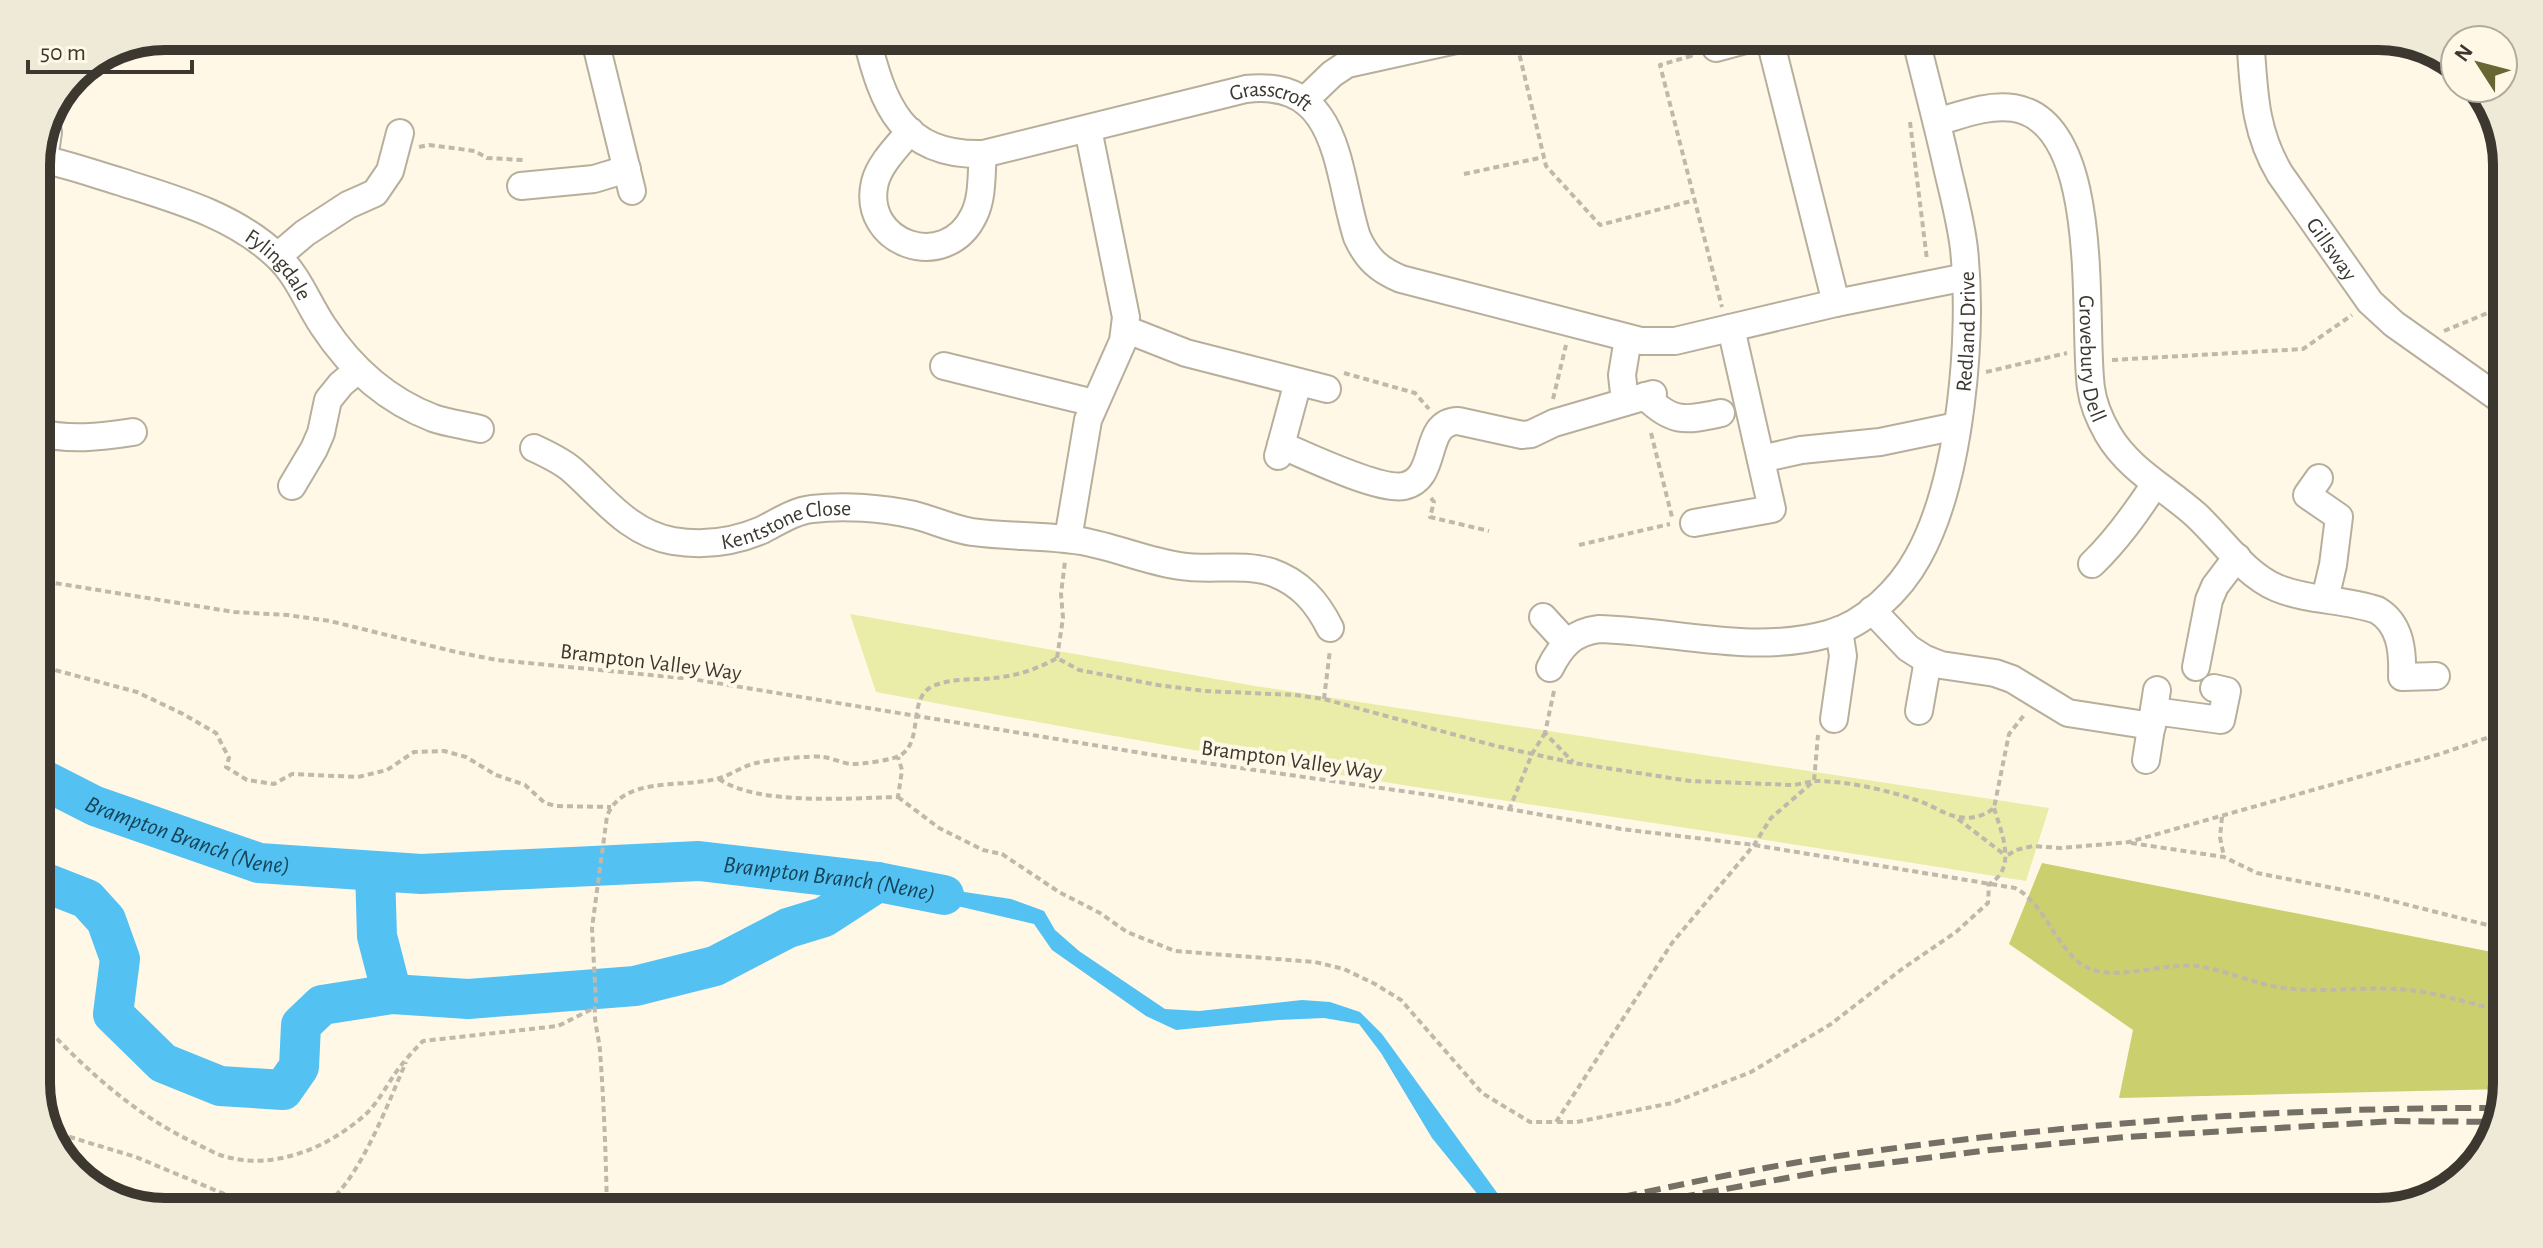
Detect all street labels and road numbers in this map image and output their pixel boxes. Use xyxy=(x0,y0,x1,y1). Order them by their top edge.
street label: Grasscroft xyxy=(1227,78,1317,115)
street label: Gillsway xyxy=(2302,214,2361,285)
street label: Fylingdale xyxy=(241,225,315,304)
street label: Redland Drive xyxy=(1952,271,1979,393)
street label: Grovebury Dell xyxy=(2075,295,2110,426)
street label: Kentstone Close xyxy=(719,497,851,553)
street label: Brampton Valley Way xyxy=(559,640,743,684)
street label: Brampton Valley Way xyxy=(1200,736,1384,784)

